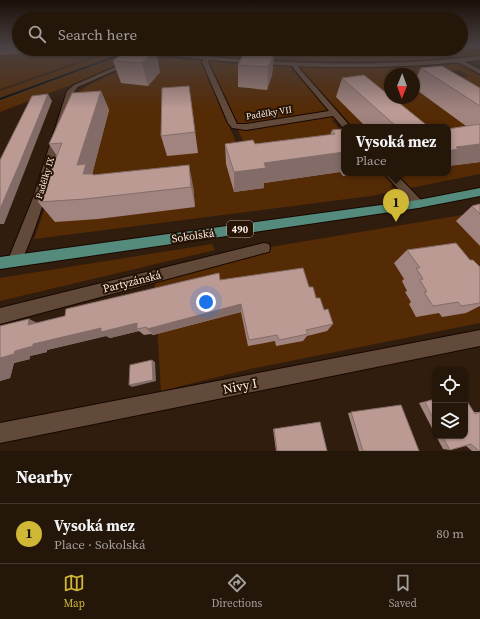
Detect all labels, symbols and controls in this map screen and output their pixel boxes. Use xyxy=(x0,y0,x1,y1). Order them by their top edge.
search box xyxy=(12,12,468,56)
icon: search xyxy=(26,23,48,45)
text: Search here xyxy=(58,24,137,45)
north arrow xyxy=(384,68,420,104)
street label: Padělky VII xyxy=(245,103,293,123)
popup xyxy=(341,124,451,176)
text: Vysoká mez xyxy=(356,131,436,152)
text: Place xyxy=(356,152,387,169)
street label: Padělky IX xyxy=(33,156,57,200)
pin: 1 xyxy=(383,189,409,222)
road number: 490 xyxy=(227,221,253,237)
street label: Sokolská xyxy=(171,226,216,246)
street label: Partyzánská xyxy=(101,267,163,296)
your location xyxy=(196,292,216,312)
map controls xyxy=(432,367,468,439)
button: locate xyxy=(432,367,468,403)
street label: Nivy I xyxy=(221,374,259,398)
button: layers xyxy=(432,403,468,439)
text: Nearby xyxy=(16,465,72,489)
text: Vysoká mez xyxy=(54,515,135,536)
text: 1 xyxy=(25,525,33,542)
text: 80 m xyxy=(436,525,464,542)
text: Place · Sokolská xyxy=(54,536,146,553)
tab: Map xyxy=(63,572,85,611)
tab: Directions xyxy=(211,572,262,611)
tab: Saved xyxy=(389,572,417,611)

